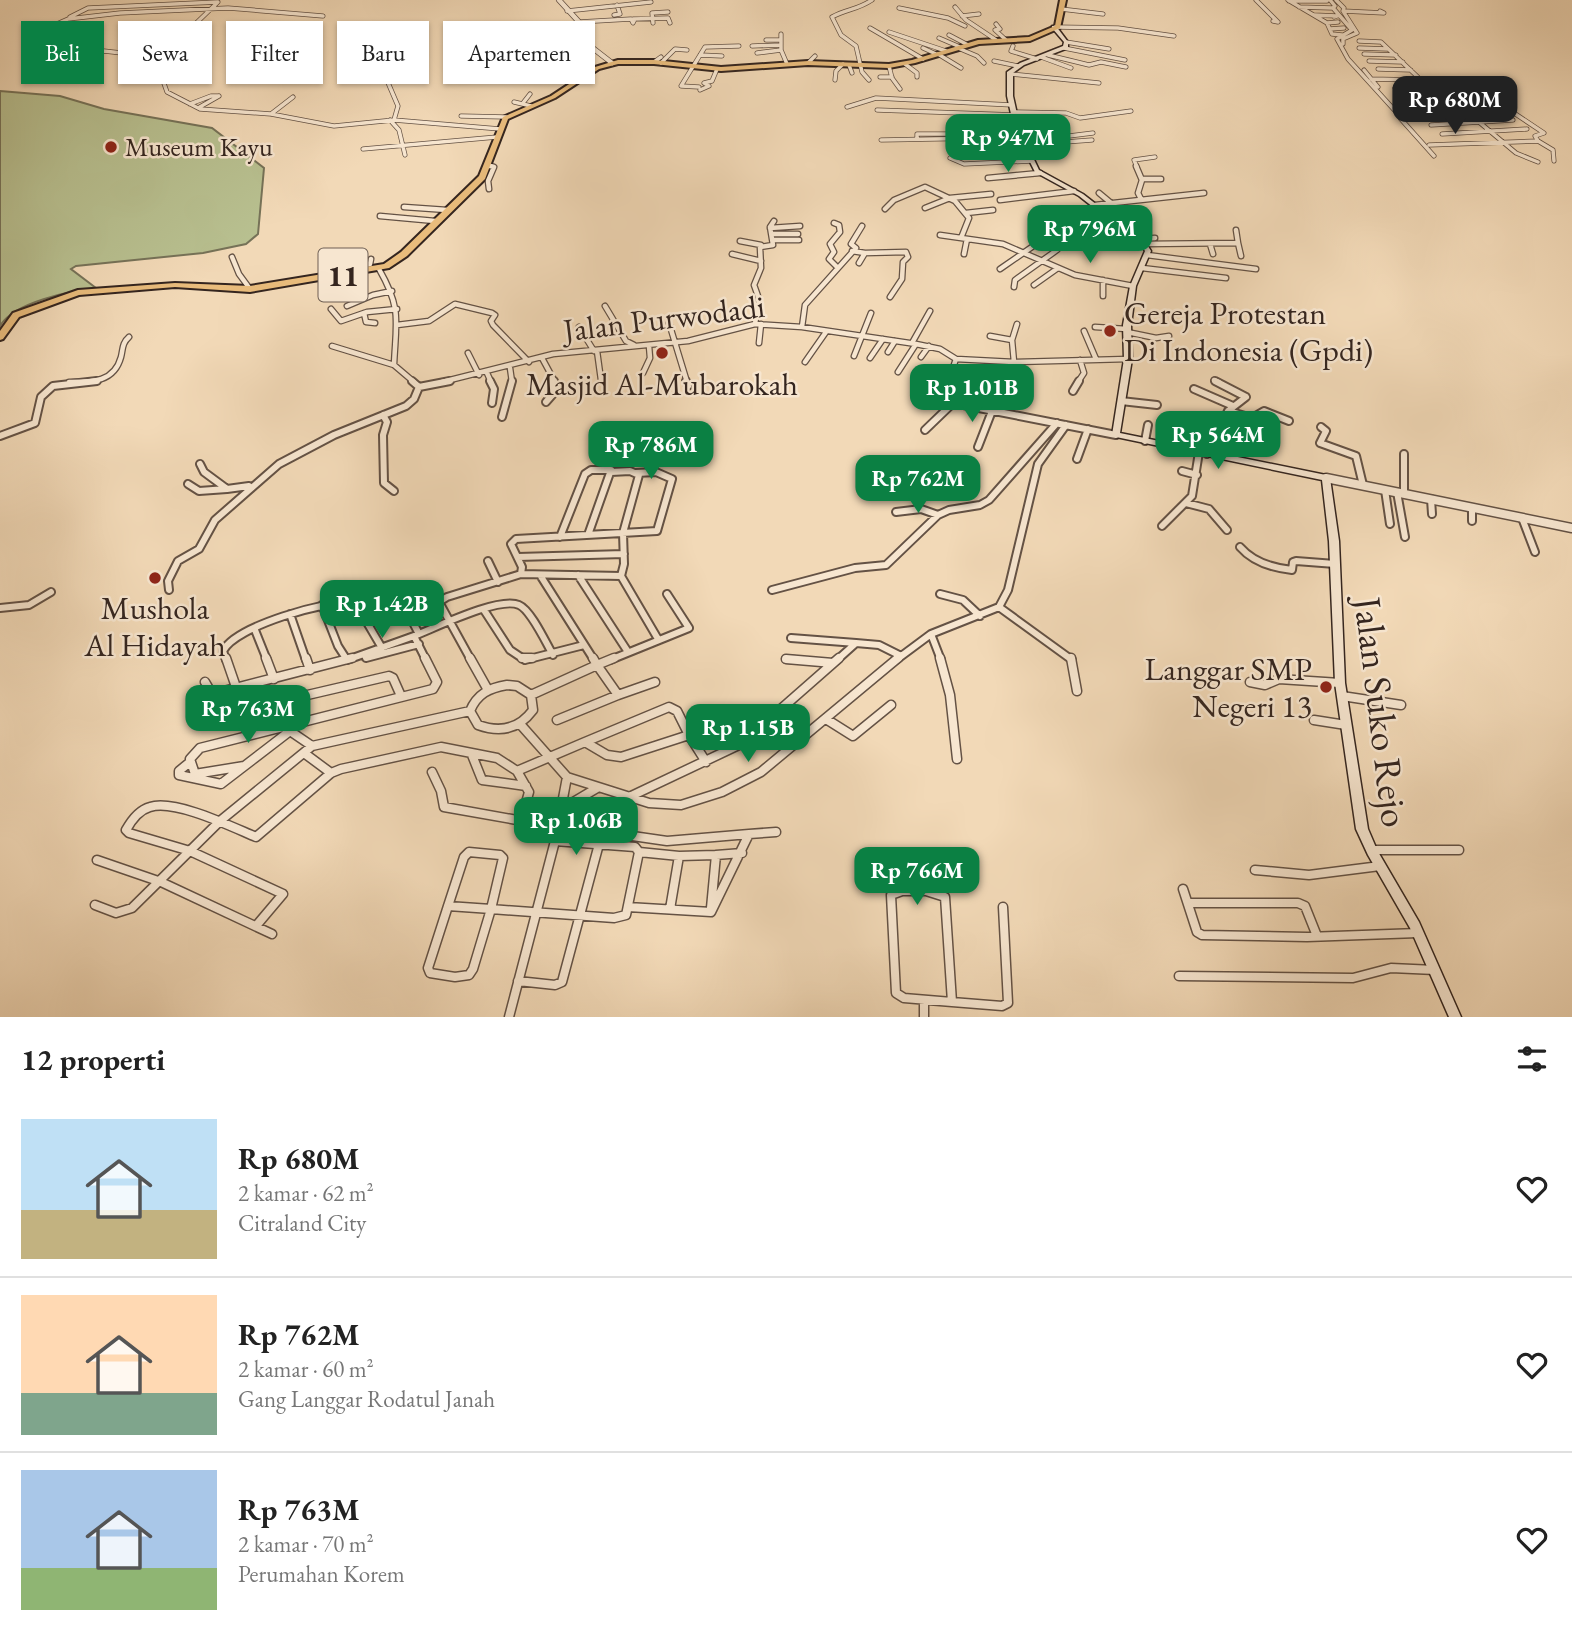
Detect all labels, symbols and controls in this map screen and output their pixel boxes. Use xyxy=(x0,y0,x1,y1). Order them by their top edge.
chip: Beli xyxy=(21,21,104,84)
chip: Sewa xyxy=(118,21,212,84)
chip: Filter xyxy=(226,21,323,84)
chip: Baru xyxy=(337,21,429,84)
chip: Apartemen xyxy=(443,21,595,84)
pin: Rp 680M xyxy=(1390,76,1520,136)
text: Rp 680M xyxy=(1408,84,1502,114)
pin: Rp 947M xyxy=(943,114,1073,174)
text: Rp 947M xyxy=(961,122,1055,152)
place label: Museum Kayu xyxy=(125,130,273,164)
marker: Museum Kayu xyxy=(103,139,119,155)
pin: Rp 796M xyxy=(1025,205,1155,265)
text: Rp 796M xyxy=(1043,213,1137,243)
road number: 11 xyxy=(318,248,368,302)
street label: Jalan Purwodadi xyxy=(558,285,767,352)
place label: Gereja Protestan Di Indonesia (Gpdi) xyxy=(1124,292,1373,371)
marker: Gereja Protestan Di Indonesia (Gpdi) xyxy=(1102,323,1118,339)
marker: Masjid Al-Mubarokah xyxy=(654,345,670,361)
place label: Masjid Al-Mubarokah xyxy=(526,363,798,405)
pin: Rp 1.01B xyxy=(900,364,1044,424)
text: Rp 1.01B xyxy=(926,372,1018,402)
pin: Rp 564M xyxy=(1153,412,1283,471)
text: Rp 564M xyxy=(1171,419,1265,449)
pin: Rp 786M xyxy=(586,421,716,481)
text: Rp 786M xyxy=(604,429,698,459)
pin: Rp 762M xyxy=(853,456,983,515)
text: Rp 762M xyxy=(871,463,965,493)
marker: Mushola Al Hidayah xyxy=(147,570,163,586)
pin: Rp 1.42B xyxy=(310,580,454,640)
place label: Mushola Al Hidayah xyxy=(83,587,226,666)
text: Rp 1.42B xyxy=(336,588,428,618)
street label: Jalan Suko Rejo xyxy=(1343,591,1420,830)
place label: Langgar SMP Negeri 13 xyxy=(1145,648,1312,727)
marker: Langgar SMP Negeri 13 xyxy=(1318,679,1334,695)
pin: Rp 763M xyxy=(183,686,313,745)
text: Rp 763M xyxy=(201,693,295,723)
pin: Rp 1.15B xyxy=(676,704,820,764)
text: Rp 1.15B xyxy=(702,712,794,742)
pin: Rp 1.06B xyxy=(504,798,648,857)
text: Rp 1.06B xyxy=(530,805,622,835)
pin: Rp 766M xyxy=(852,848,982,907)
text: Rp 766M xyxy=(870,855,964,885)
text: 12 properti xyxy=(21,1040,165,1079)
icon: filters xyxy=(1513,1040,1551,1078)
text: Rp 680M xyxy=(238,1139,360,1178)
icon: home xyxy=(77,1147,161,1231)
icon: heart xyxy=(1513,1170,1551,1208)
text: 2 kamar · 62 m² xyxy=(238,1178,374,1208)
text: Citraland City xyxy=(238,1208,366,1238)
text: Rp 762M xyxy=(238,1315,360,1354)
icon: home xyxy=(77,1323,161,1407)
icon: heart xyxy=(1513,1346,1551,1384)
text: 2 kamar · 60 m² xyxy=(238,1354,374,1384)
text: Gang Langgar Rodatul Janah xyxy=(238,1384,495,1414)
text: Rp 763M xyxy=(238,1490,360,1529)
icon: home xyxy=(77,1498,161,1582)
icon: heart xyxy=(1513,1521,1551,1559)
text: 2 kamar · 70 m² xyxy=(238,1529,374,1559)
text: Perumahan Korem xyxy=(238,1559,405,1589)

